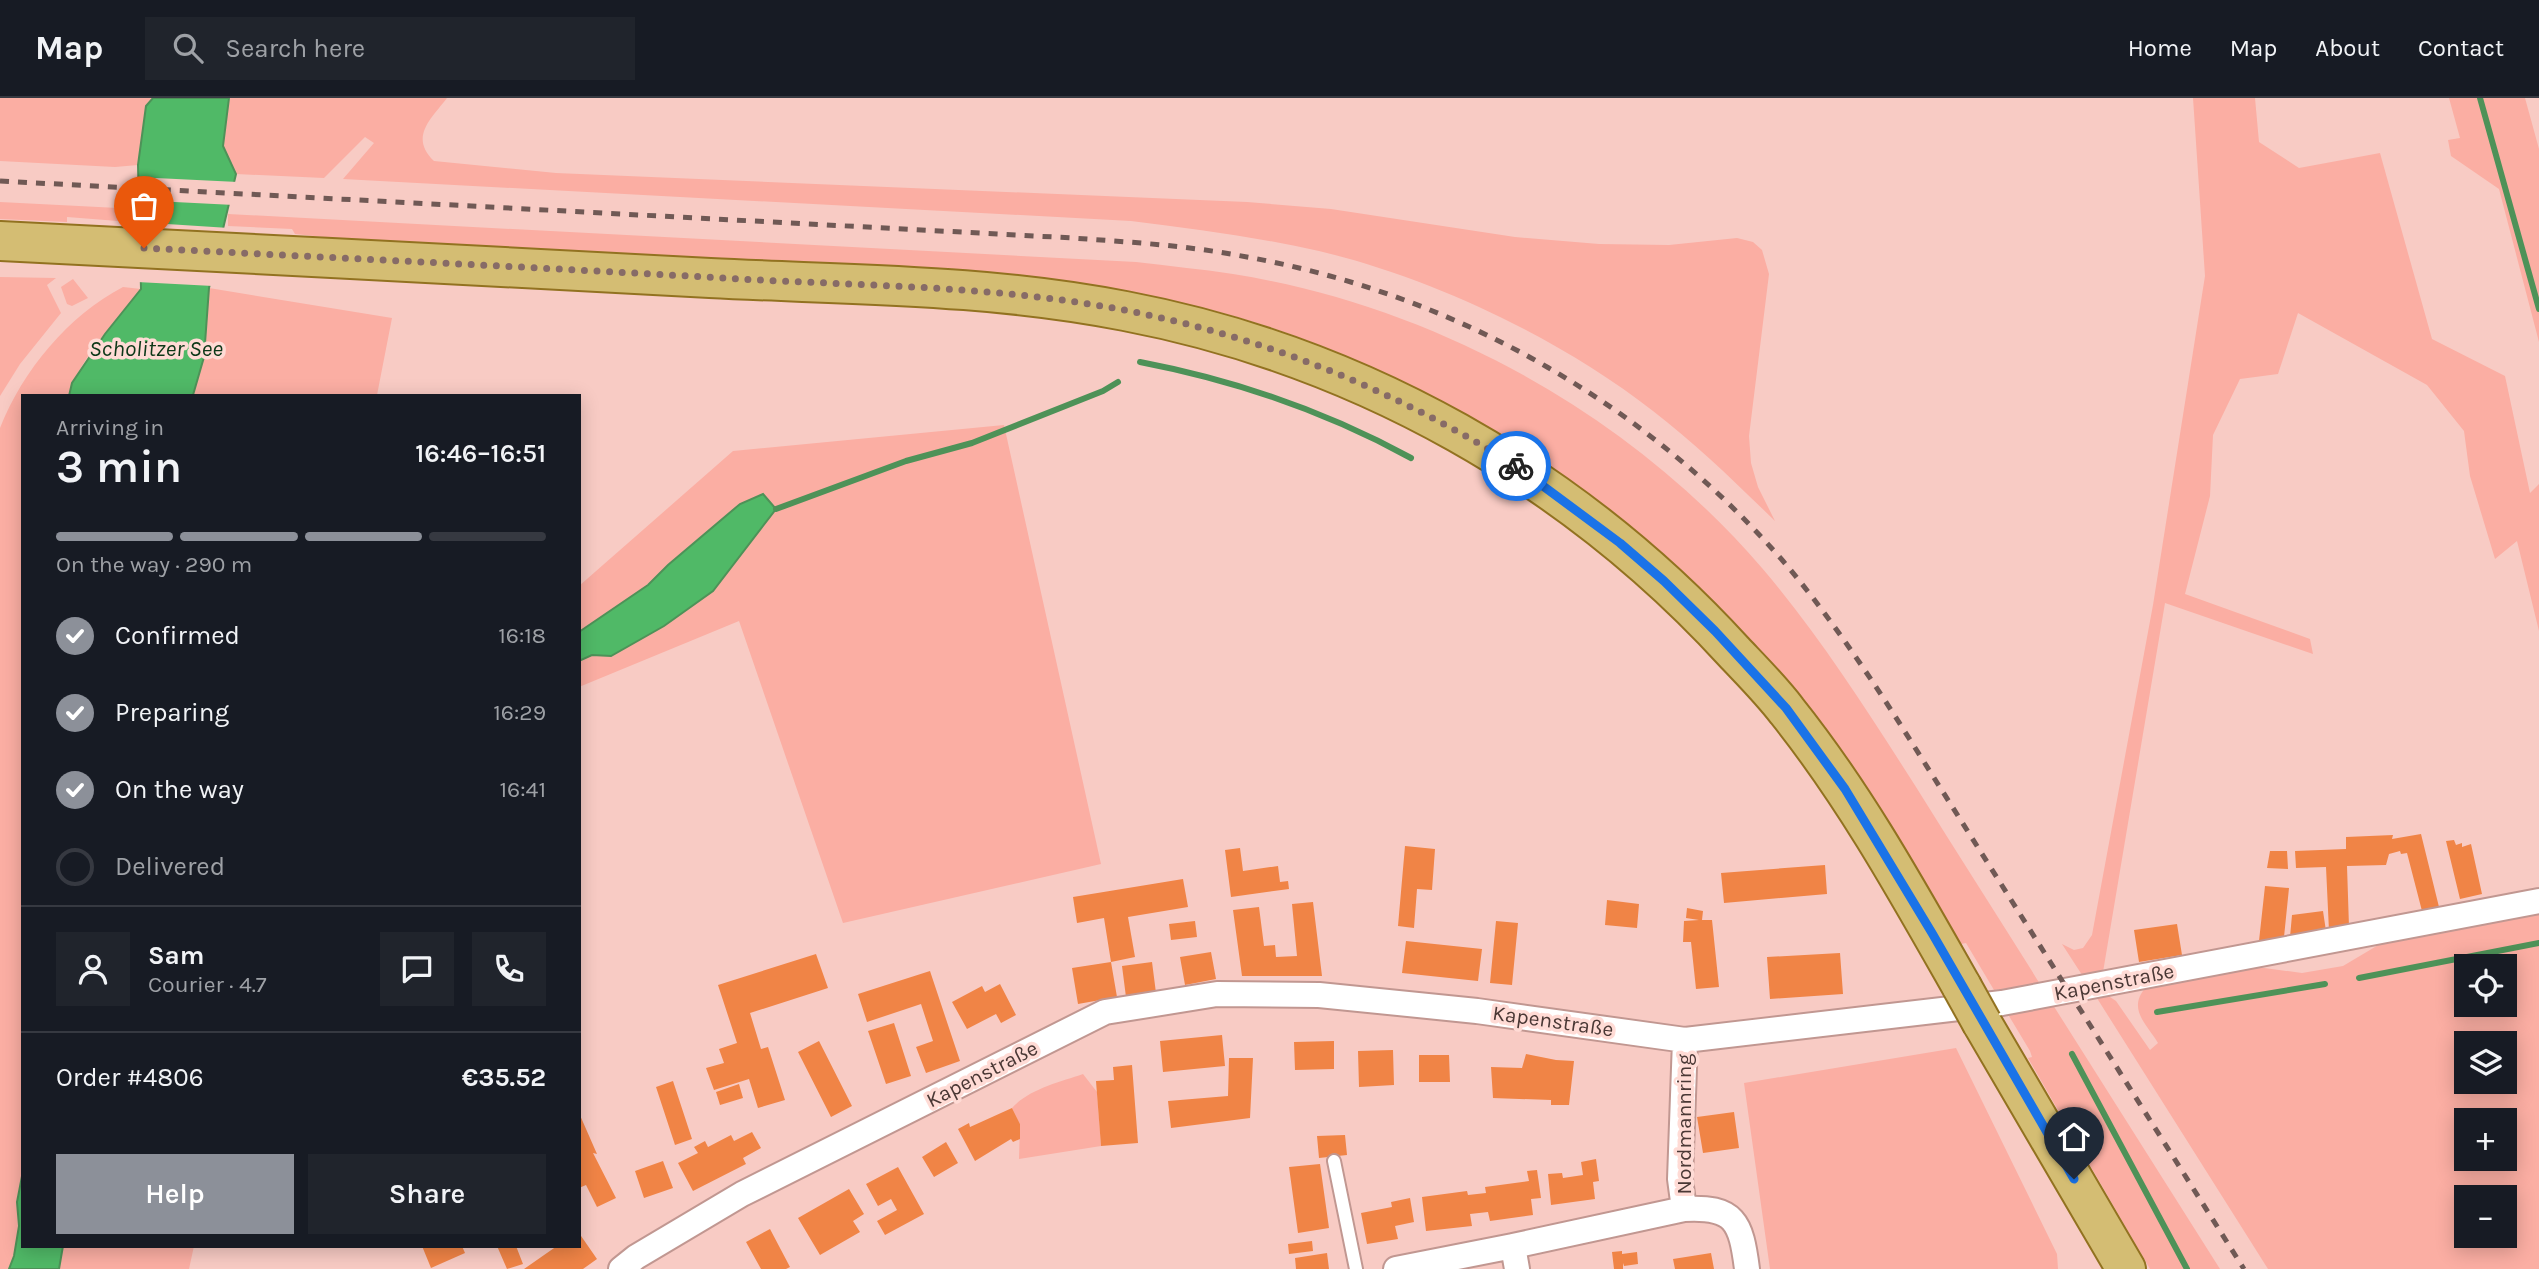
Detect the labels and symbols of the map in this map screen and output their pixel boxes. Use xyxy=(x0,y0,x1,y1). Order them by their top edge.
pin xyxy=(114,176,174,248)
water label: Scholitzer See xyxy=(89,335,223,362)
courier xyxy=(1481,431,1551,501)
street label: Kapenstraße xyxy=(2052,959,2176,1005)
street label: Kapenstraße xyxy=(1491,1001,1615,1041)
street label: Kapenstraße xyxy=(922,1036,1042,1112)
street label: Nordmannring xyxy=(1672,1053,1696,1194)
pin xyxy=(2044,1107,2104,1179)

